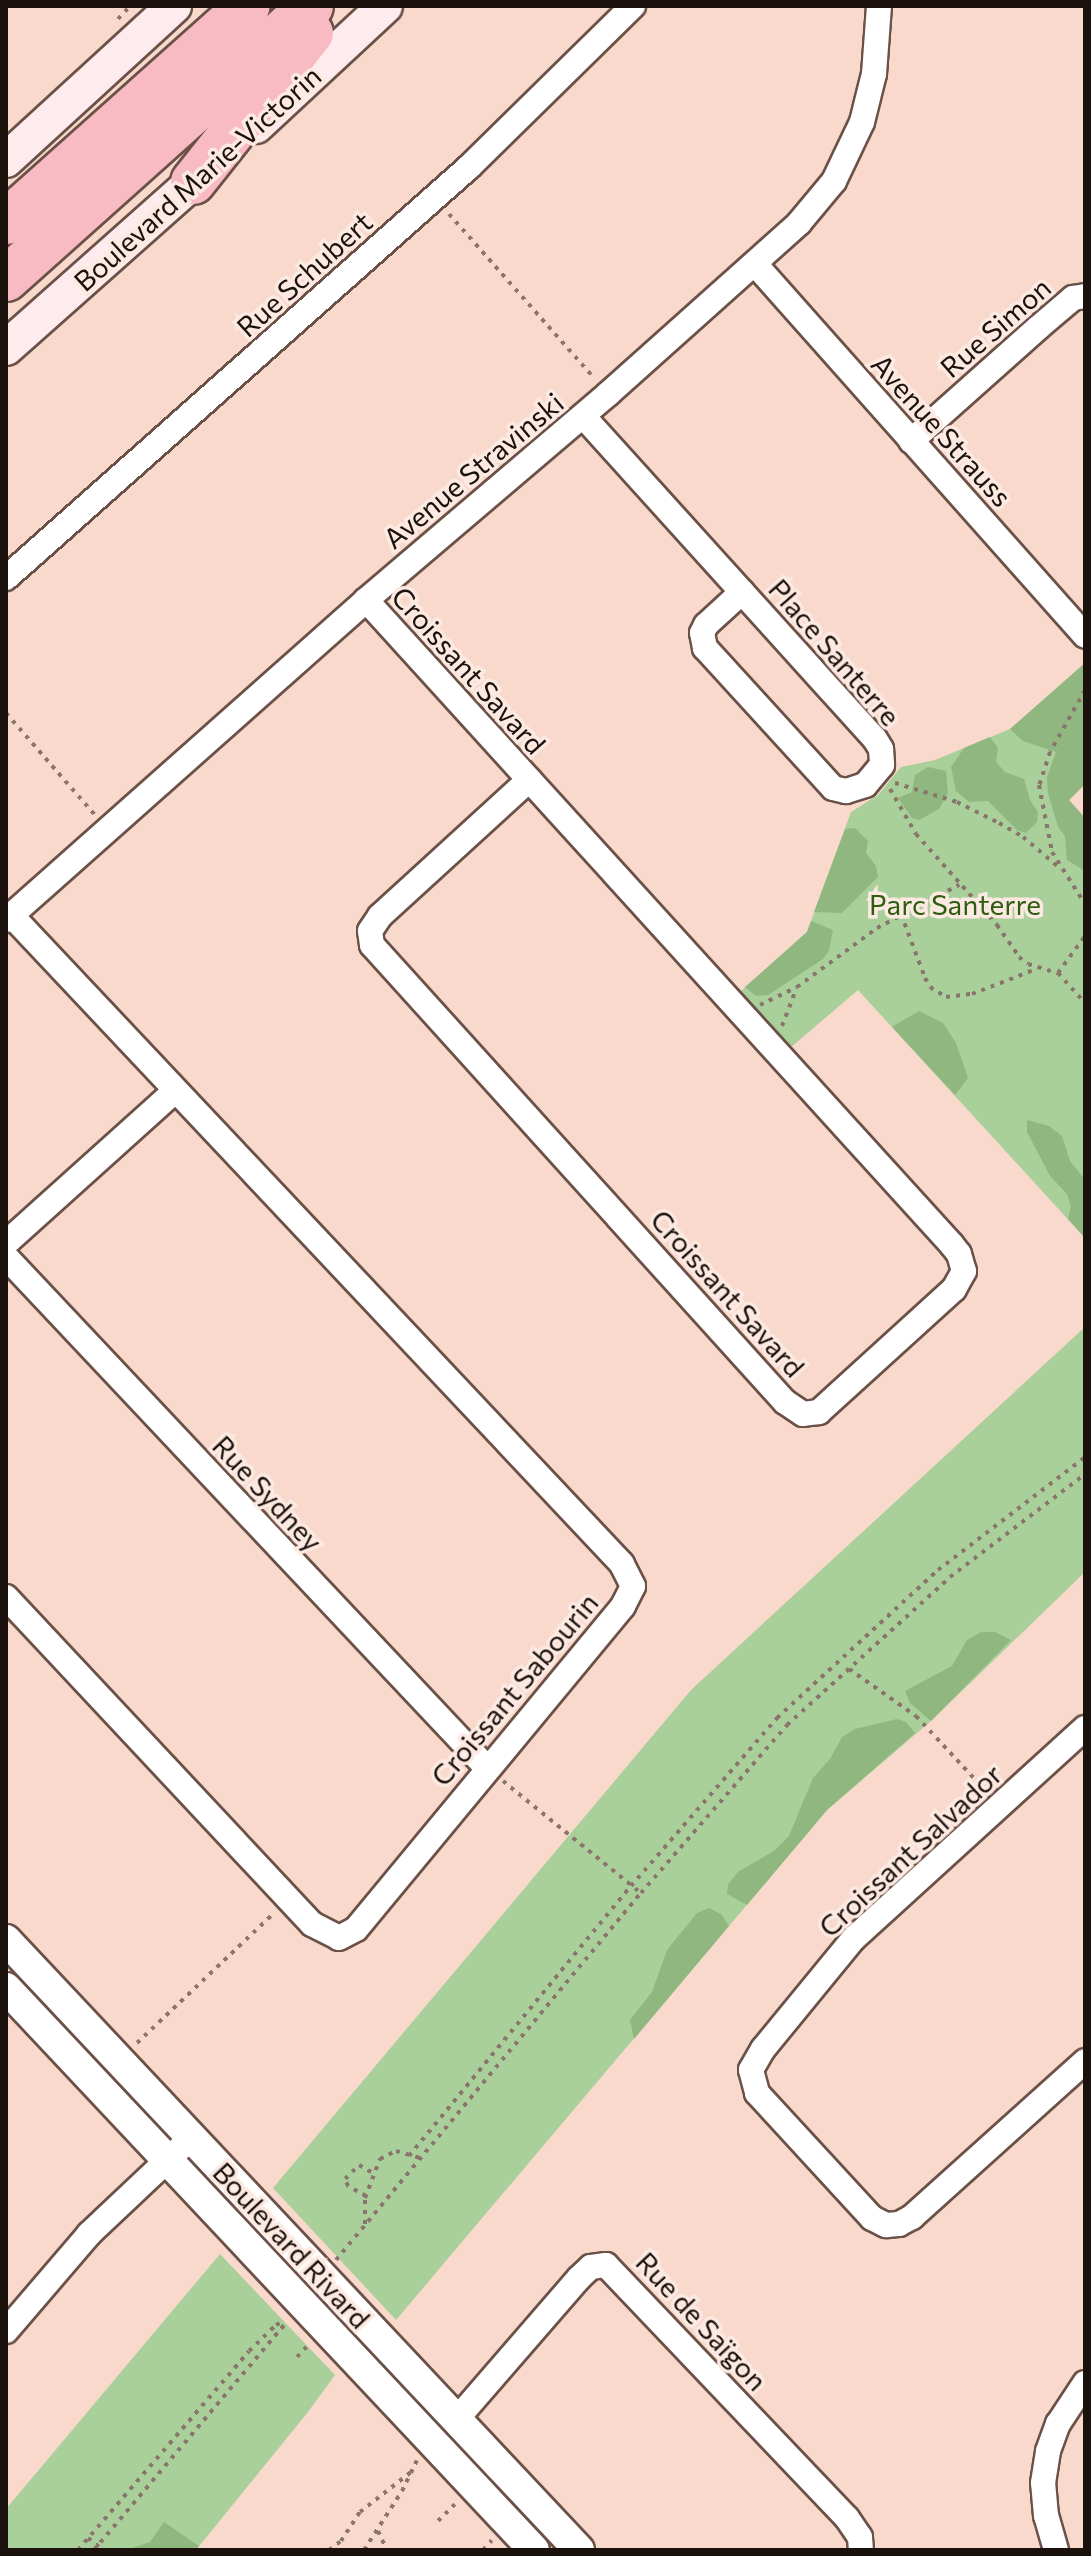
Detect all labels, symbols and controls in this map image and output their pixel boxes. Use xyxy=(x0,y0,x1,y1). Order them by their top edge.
street label: Boulevard Marie-Victorin xyxy=(67,58,327,298)
street label: Rue Schubert xyxy=(229,205,379,343)
street label: Rue Simon xyxy=(933,270,1057,384)
street label: Avenue Strauss xyxy=(865,347,1019,513)
street label: Avenue Stravinski xyxy=(376,385,570,555)
street label: Place Santerre xyxy=(762,572,908,732)
street label: Croissant Savard xyxy=(385,580,553,760)
park label: Parc Santerre xyxy=(869,887,1041,921)
street label: Croissant Savard xyxy=(644,1203,812,1383)
street label: Rue Sydney xyxy=(206,1428,330,1558)
street label: Croissant Sabourin xyxy=(424,1586,604,1792)
street label: Croissant Salvador xyxy=(812,1757,1008,1943)
street label: Boulevard Rivard xyxy=(207,2155,377,2335)
street label: Rue de Saïgon xyxy=(629,2245,775,2397)

